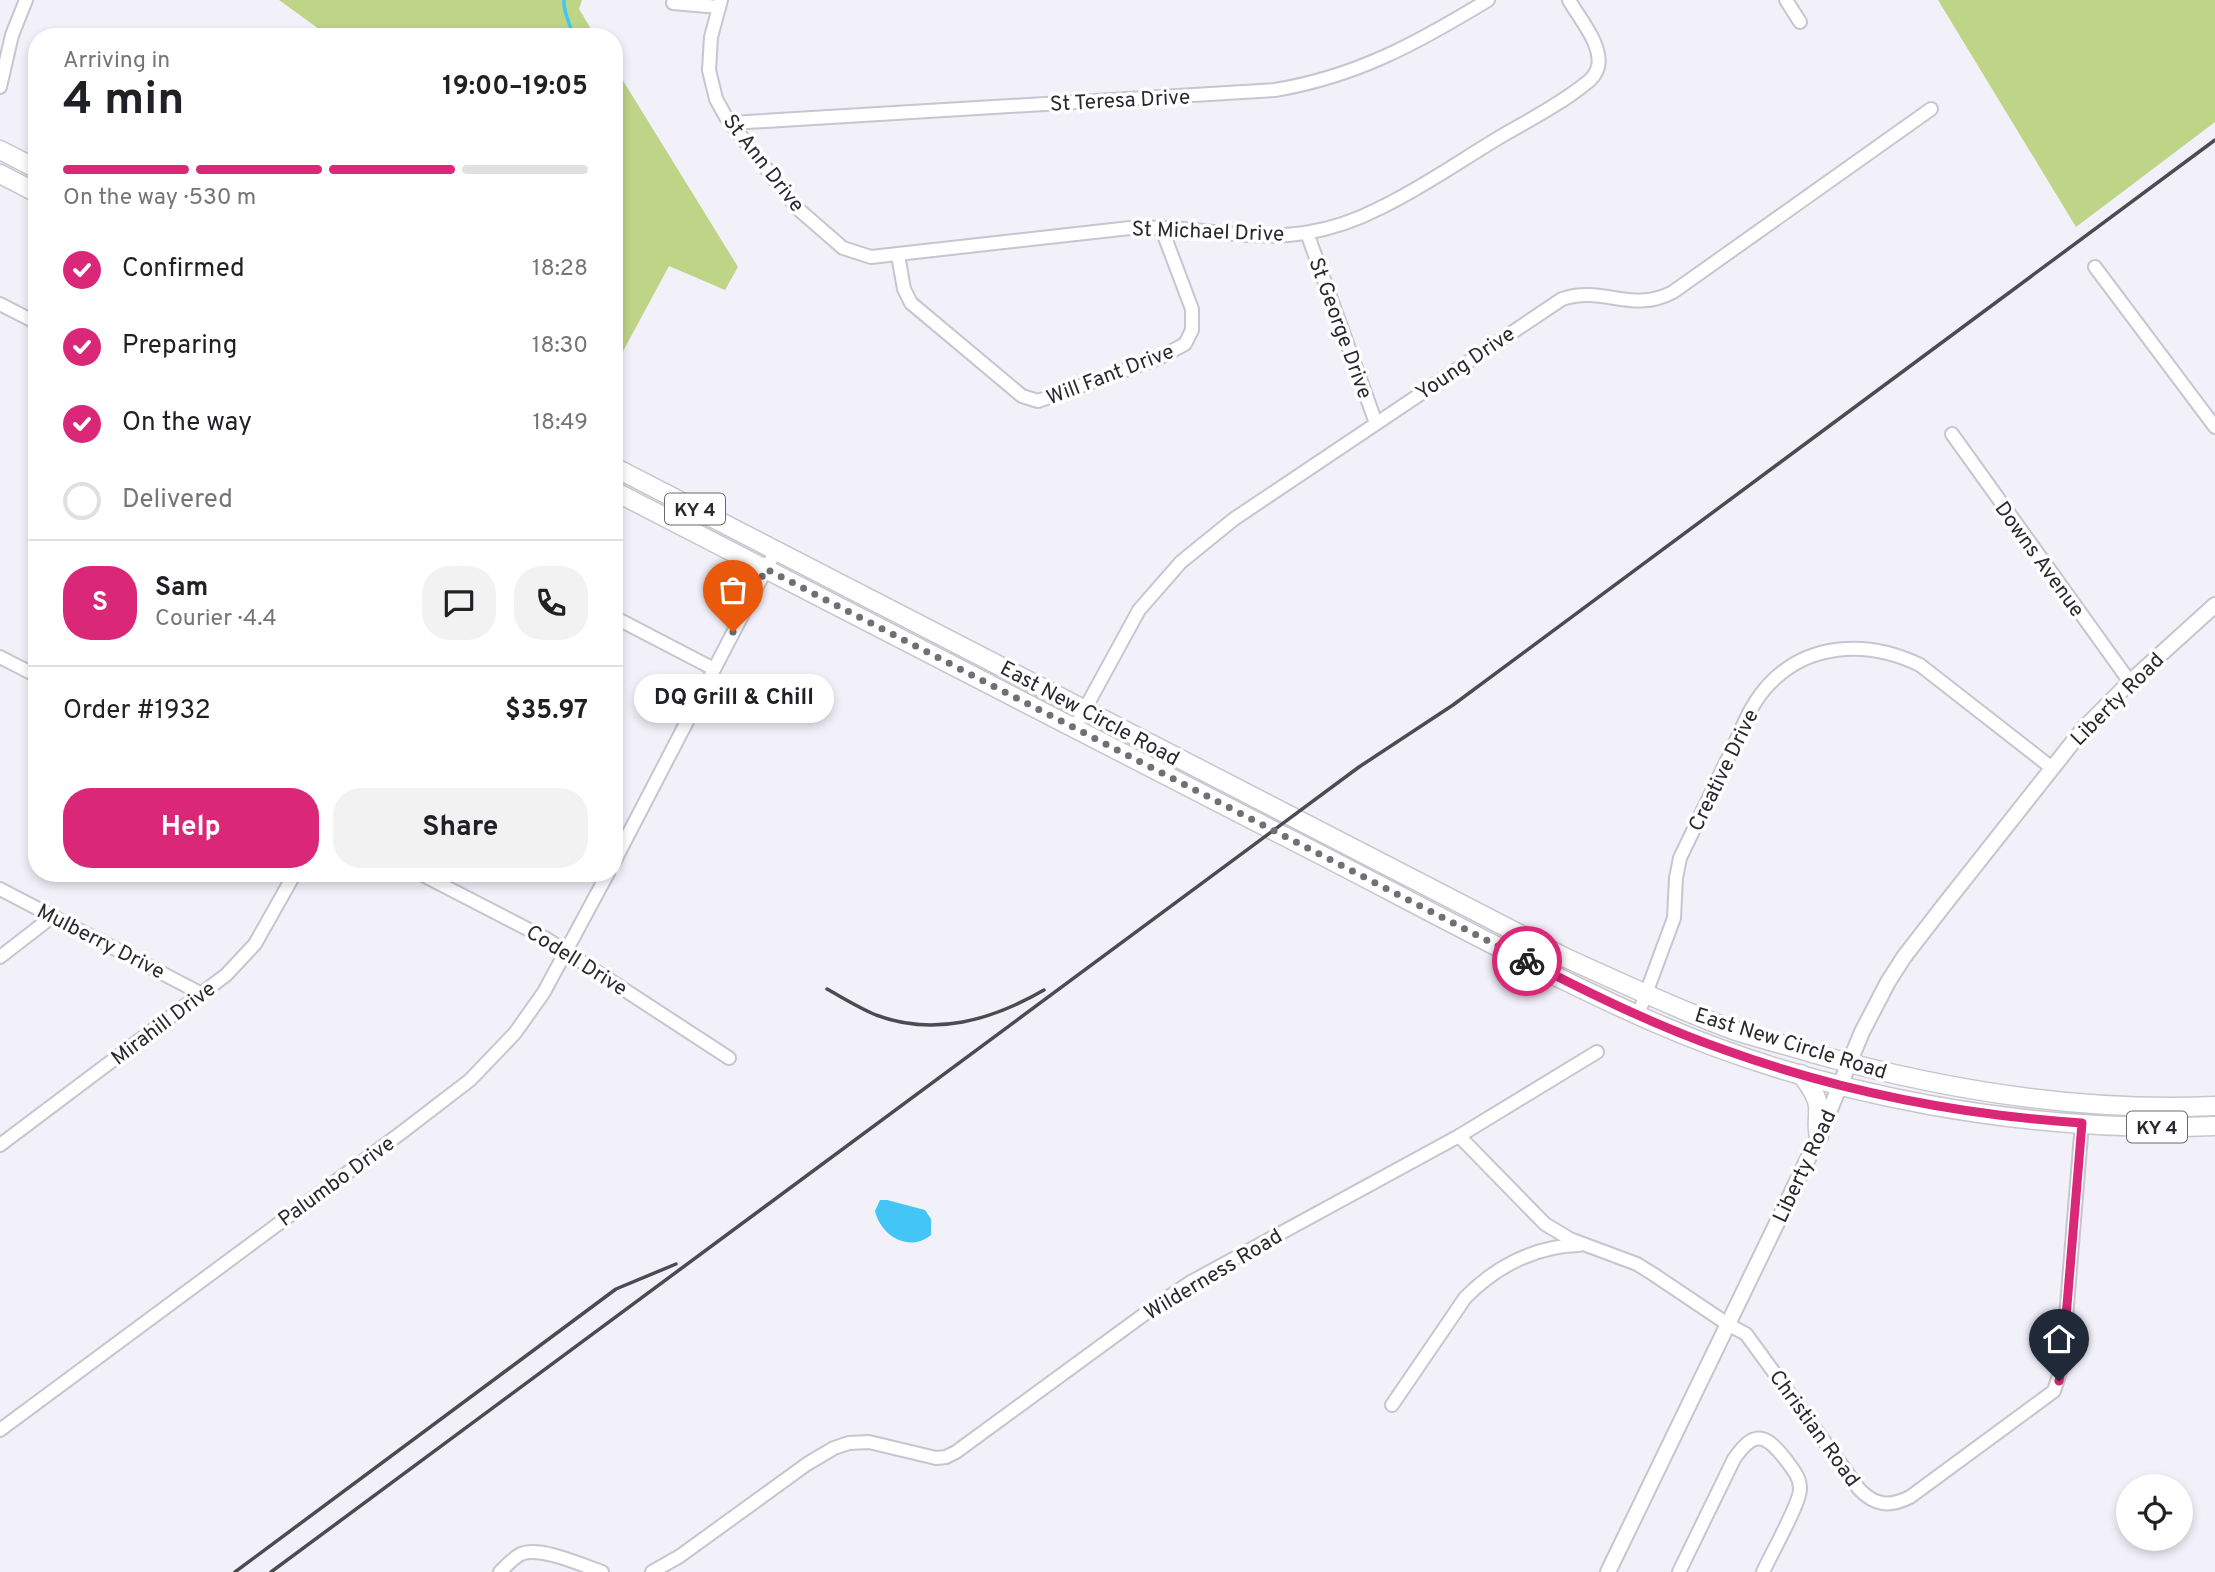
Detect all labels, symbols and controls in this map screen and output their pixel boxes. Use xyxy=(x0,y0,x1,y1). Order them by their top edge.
text: Arriving in xyxy=(63,47,170,76)
text: 19:00–19:05 xyxy=(442,71,588,104)
text: 4 min xyxy=(63,72,185,131)
street label: St Teresa Drive xyxy=(1049,84,1191,119)
street label: St Ann Drive xyxy=(716,109,810,218)
text: On the way · 530 m xyxy=(63,184,256,213)
street label: St Michael Drive xyxy=(1131,216,1285,249)
icon: check xyxy=(63,251,101,289)
text: Confirmed xyxy=(122,253,245,286)
street label: St George Drive xyxy=(1302,254,1378,403)
text: 18:28 xyxy=(532,255,588,284)
street label: Young Drive xyxy=(1411,321,1521,407)
icon: check xyxy=(63,328,101,366)
text: Preparing xyxy=(122,330,237,363)
text: 18:30 xyxy=(532,332,588,361)
street label: Will Fant Drive xyxy=(1043,339,1178,412)
icon: check xyxy=(63,405,101,443)
text: On the way xyxy=(122,407,252,440)
text: 18:49 xyxy=(533,409,588,438)
text: Delivered xyxy=(122,484,233,517)
road number: KY 4 xyxy=(665,494,725,524)
street label: Downs Avenue xyxy=(1988,497,2090,623)
pin xyxy=(703,560,763,632)
button: chat xyxy=(422,566,496,640)
button: phone xyxy=(514,566,588,640)
icon: bag xyxy=(714,571,752,609)
text: Sam xyxy=(155,572,208,605)
text: S xyxy=(92,587,108,620)
text: Courier · 4.4 xyxy=(155,605,277,634)
street label: Liberty Road xyxy=(2066,648,2171,753)
street label: East New Circle Road xyxy=(995,656,1184,773)
callout: DQ Grill & Chill xyxy=(633,674,833,723)
text: DQ Grill & Chill xyxy=(654,684,814,713)
text: Order #1932 xyxy=(63,695,211,728)
text: $35.97 xyxy=(505,695,588,728)
street label: Creative Drive xyxy=(1683,705,1766,836)
button: Help xyxy=(63,788,319,868)
button: Share xyxy=(333,788,588,868)
street label: Mulberry Drive xyxy=(32,899,169,986)
street label: Codell Drive xyxy=(520,919,632,1003)
courier xyxy=(1492,926,1562,996)
icon: bike xyxy=(1508,942,1546,980)
street label: Mirahill Drive xyxy=(106,976,221,1072)
street label: East New Circle Road xyxy=(1691,1002,1890,1086)
street label: Liberty Road xyxy=(1767,1106,1843,1227)
road number: KY 4 xyxy=(2127,1112,2187,1142)
street label: Palumbo Drive xyxy=(273,1131,400,1234)
street label: Wilderness Road xyxy=(1140,1223,1288,1327)
pin xyxy=(2029,1309,2089,1381)
icon: home xyxy=(2040,1320,2078,1358)
street label: Christian Road xyxy=(1762,1365,1865,1493)
map controls xyxy=(2116,1474,2193,1551)
button: locate xyxy=(2116,1474,2193,1551)

